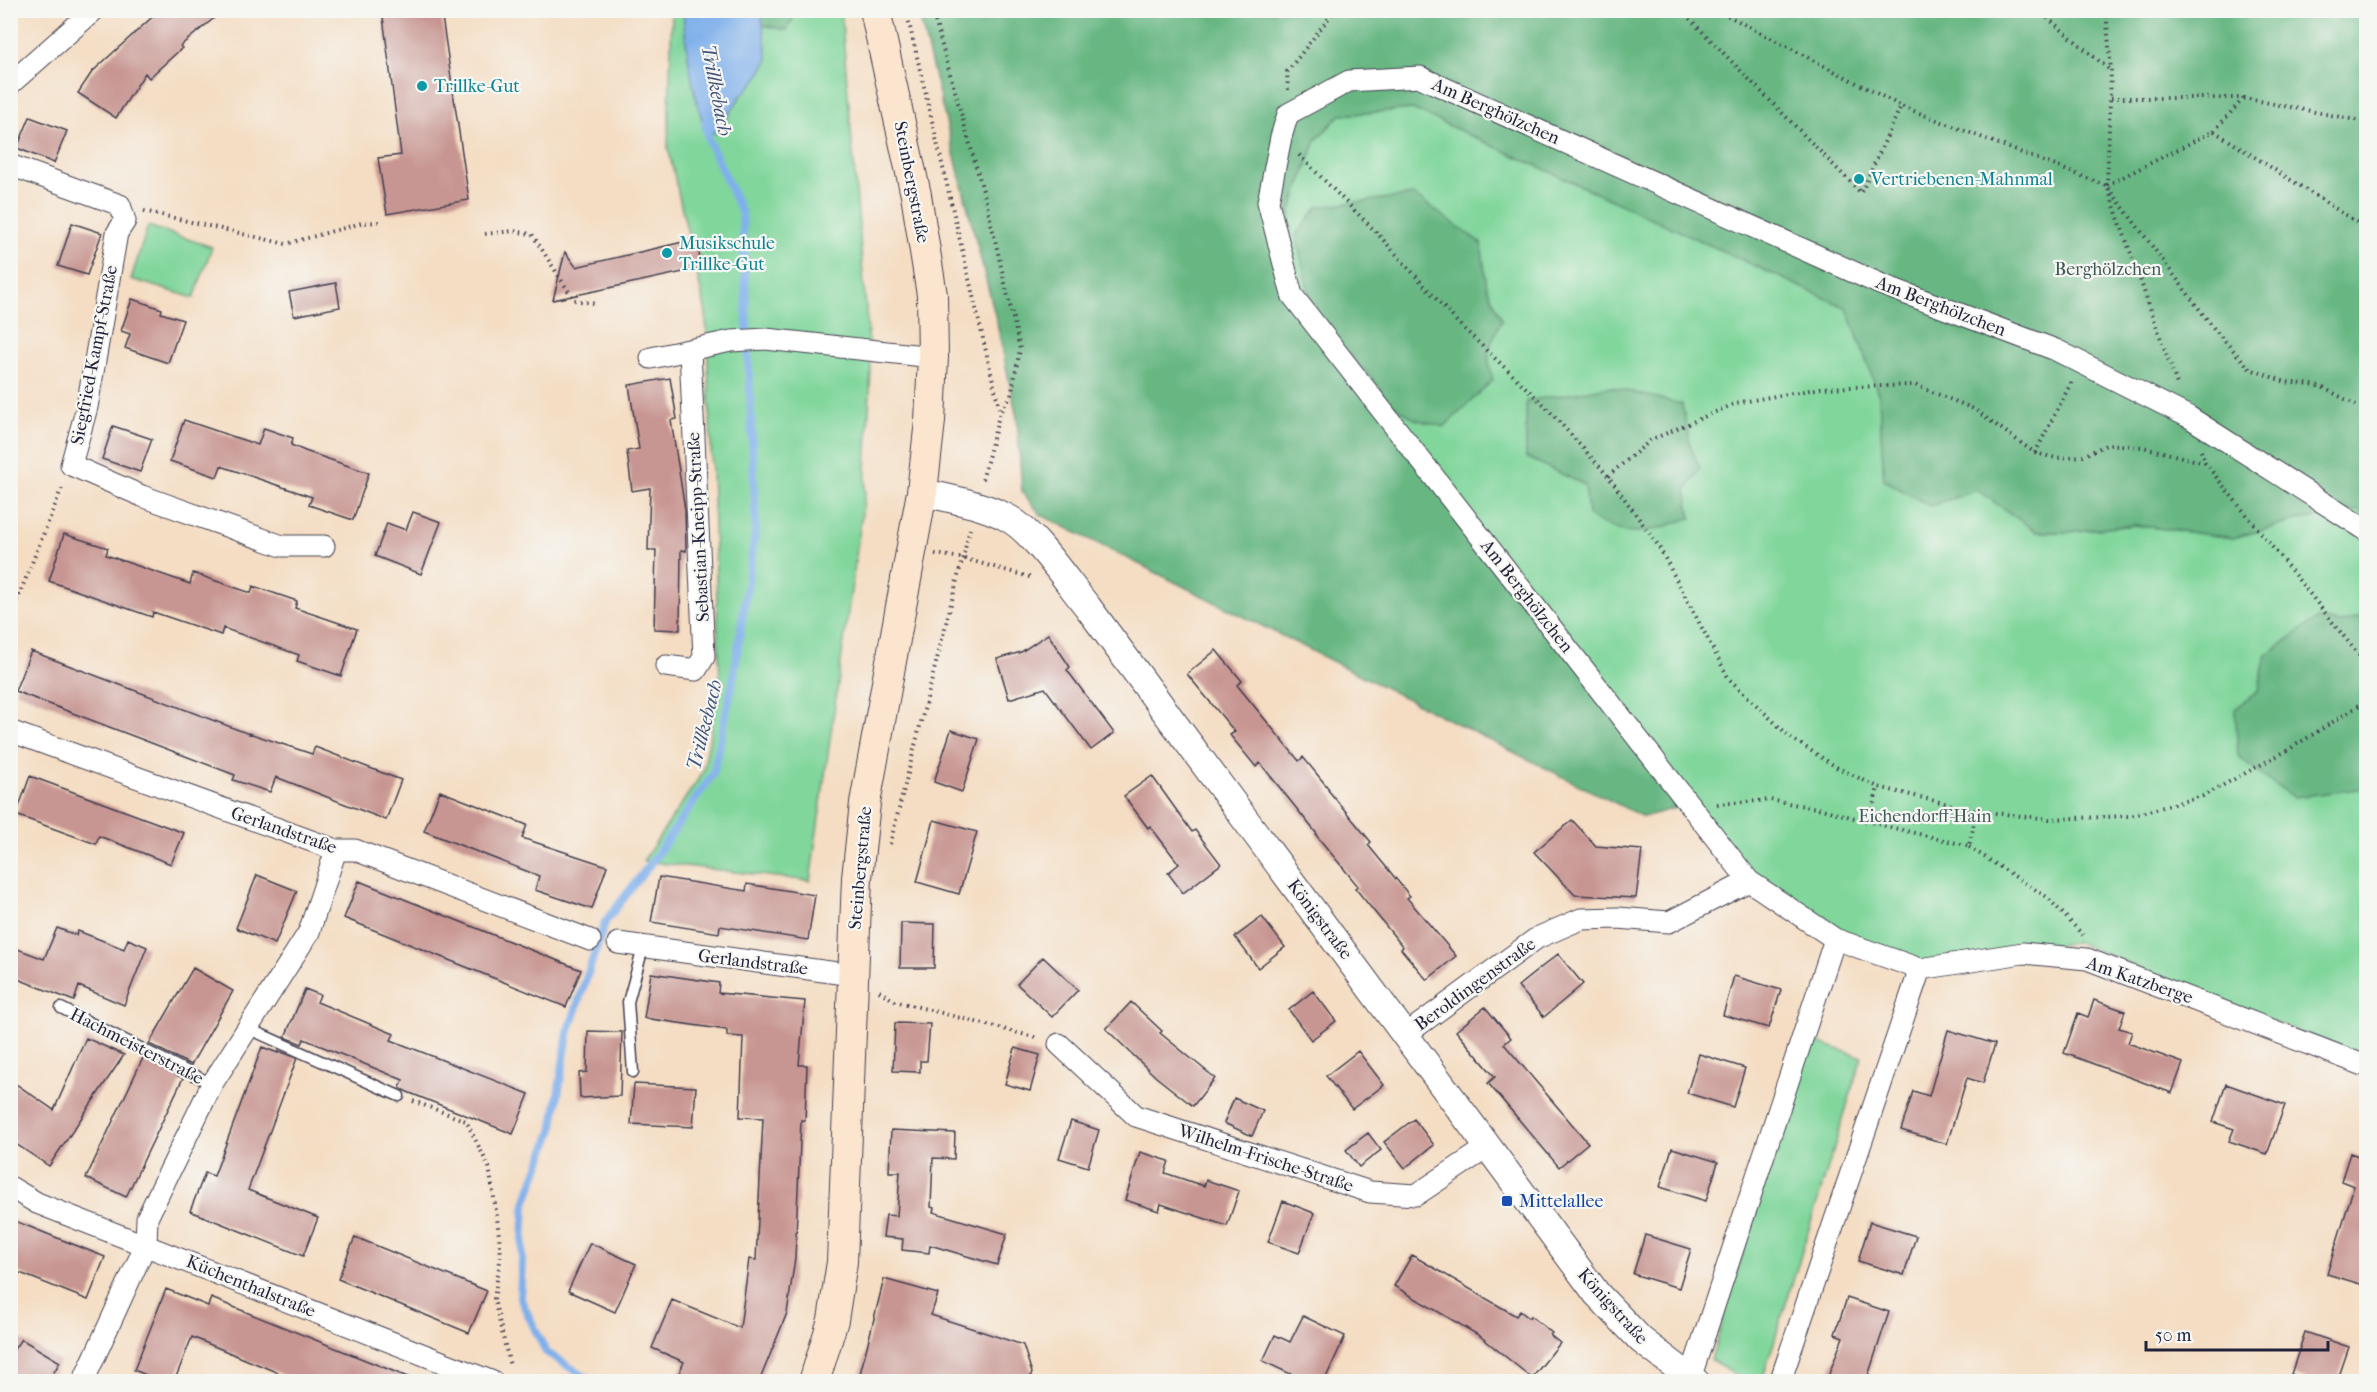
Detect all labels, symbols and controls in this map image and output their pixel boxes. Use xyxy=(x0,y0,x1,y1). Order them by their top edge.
water label: Trillkebach xyxy=(696,42,737,138)
street label: Am Berghölzchen xyxy=(1428,73,1563,149)
place label: Trillke-Gut xyxy=(434,76,520,97)
marker: Trillke-Gut xyxy=(415,79,429,93)
street label: Steinbergstraße xyxy=(889,119,934,245)
place label: Vertriebenen-Mahnmal xyxy=(1870,169,2053,190)
marker: Vertriebenen-Mahnmal xyxy=(1852,172,1866,186)
place label: Musikschule Trillke-Gut xyxy=(679,233,775,275)
marker: Musikschule Trillke-Gut xyxy=(660,246,674,260)
park label: Berghölzchen xyxy=(2054,259,2162,280)
street label: Siegfried-Kampf-Straße xyxy=(67,263,122,447)
street label: Am Berghölzchen xyxy=(1872,272,2009,341)
street label: Sebastian-Kneipp-Straße xyxy=(683,431,714,622)
street label: Am Berghölzchen xyxy=(1475,535,1578,657)
water label: Trillkebach xyxy=(682,677,727,773)
street label: Gerlandstraße xyxy=(228,803,340,858)
street label: Steinbergstraße xyxy=(845,805,876,931)
park label: Eichendorff-Hain xyxy=(1858,806,1992,827)
street label: Königstraße xyxy=(1283,875,1357,964)
street label: Beroldingenstraße xyxy=(1411,933,1540,1035)
street label: Gerlandstraße xyxy=(697,945,809,980)
street label: Am Katzberge xyxy=(2083,952,2196,1008)
street label: Hachmeisterstraße xyxy=(66,1004,207,1089)
street label: Wilhelm-Frische-Straße xyxy=(1175,1120,1356,1197)
place label: Mittelallee xyxy=(1519,1191,1603,1212)
marker: Mittelallee xyxy=(1500,1194,1514,1208)
street label: Küchenthalstraße xyxy=(183,1251,319,1322)
street label: Königstraße xyxy=(1573,1264,1652,1349)
scale bar xyxy=(2146,1314,2328,1352)
text: 50 m xyxy=(2155,1325,2192,1346)

